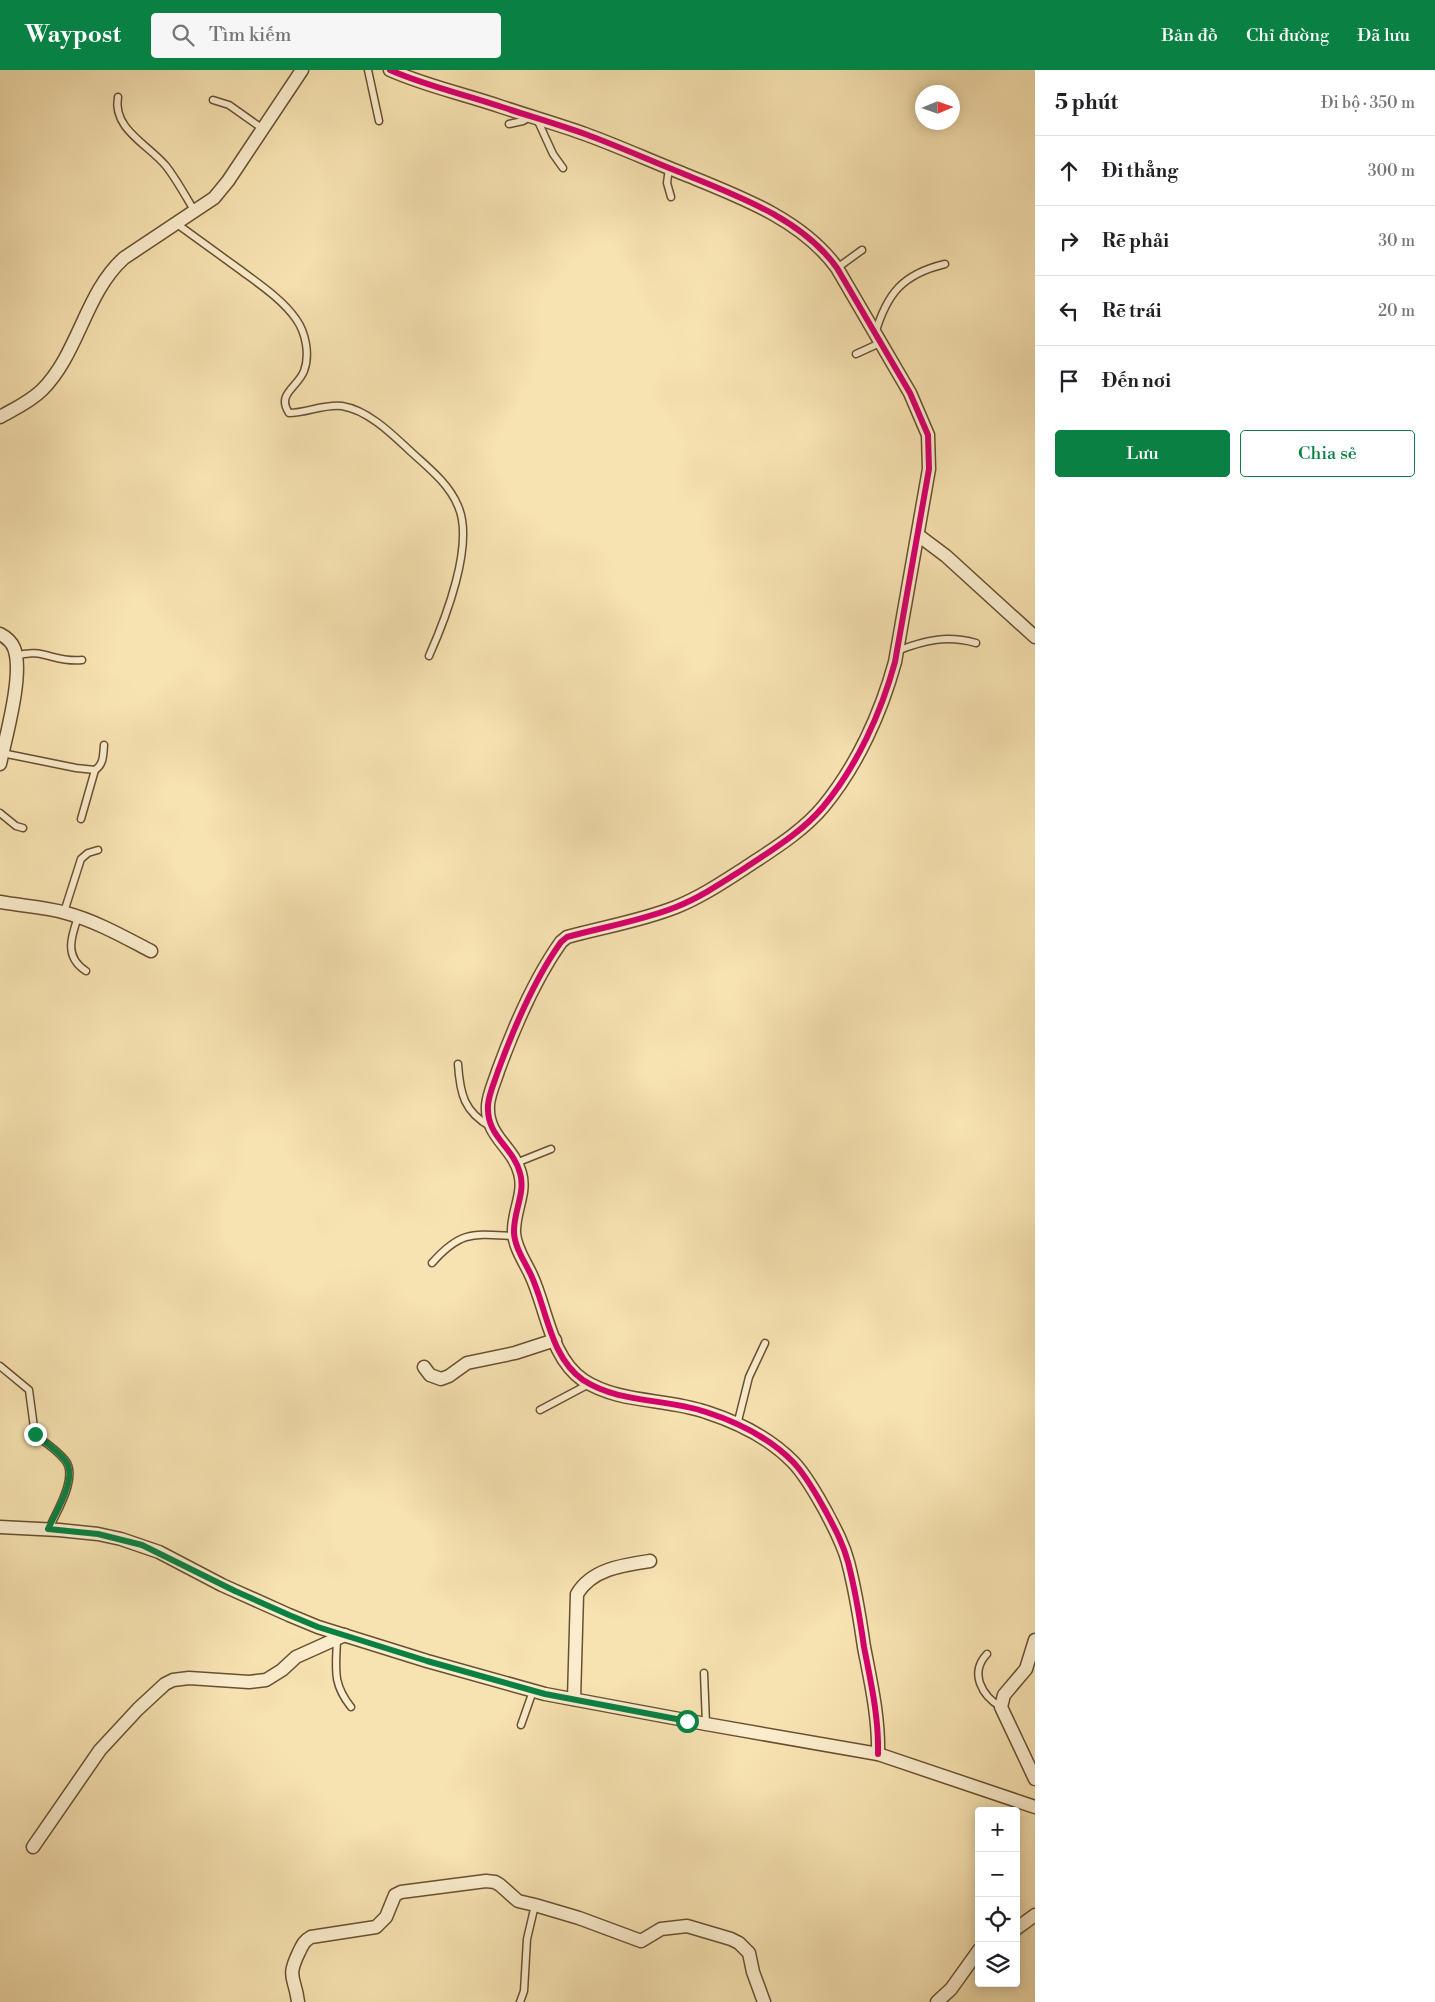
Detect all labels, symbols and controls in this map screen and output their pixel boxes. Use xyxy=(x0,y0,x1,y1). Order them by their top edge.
search box xyxy=(151,13,501,58)
text: Waypost xyxy=(25,20,121,50)
icon: search xyxy=(169,21,197,49)
text: Tìm kiếm xyxy=(209,23,292,47)
text: Bản đồ xyxy=(1161,24,1218,47)
text: Chỉ đường xyxy=(1246,24,1329,47)
text: Đã lưu xyxy=(1357,24,1410,47)
north arrow xyxy=(915,85,960,130)
text: 5 phút xyxy=(1055,90,1118,116)
text: Đi bộ · 350 m xyxy=(1321,93,1415,113)
icon: ahead xyxy=(1055,157,1083,185)
text: Đi thẳng xyxy=(1102,159,1178,183)
text: 300 m xyxy=(1368,161,1415,181)
icon: right xyxy=(1055,227,1083,255)
text: Rẽ phải xyxy=(1102,229,1169,253)
text: 30 m xyxy=(1378,231,1415,251)
icon: left xyxy=(1055,297,1083,325)
text: Rẽ trái xyxy=(1102,299,1162,323)
text: 20 m xyxy=(1378,301,1415,321)
icon: arrive xyxy=(1055,367,1083,395)
text: Đến nơi xyxy=(1102,369,1171,393)
button: Lưu xyxy=(1055,430,1230,477)
button: Chia sẻ xyxy=(1240,430,1415,477)
route end xyxy=(24,1423,47,1446)
route start xyxy=(676,1710,699,1733)
map controls xyxy=(975,1807,1020,1987)
button: + xyxy=(975,1807,1020,1852)
button: − xyxy=(975,1852,1020,1897)
button: locate xyxy=(975,1897,1020,1942)
button: layers xyxy=(975,1942,1020,1987)

